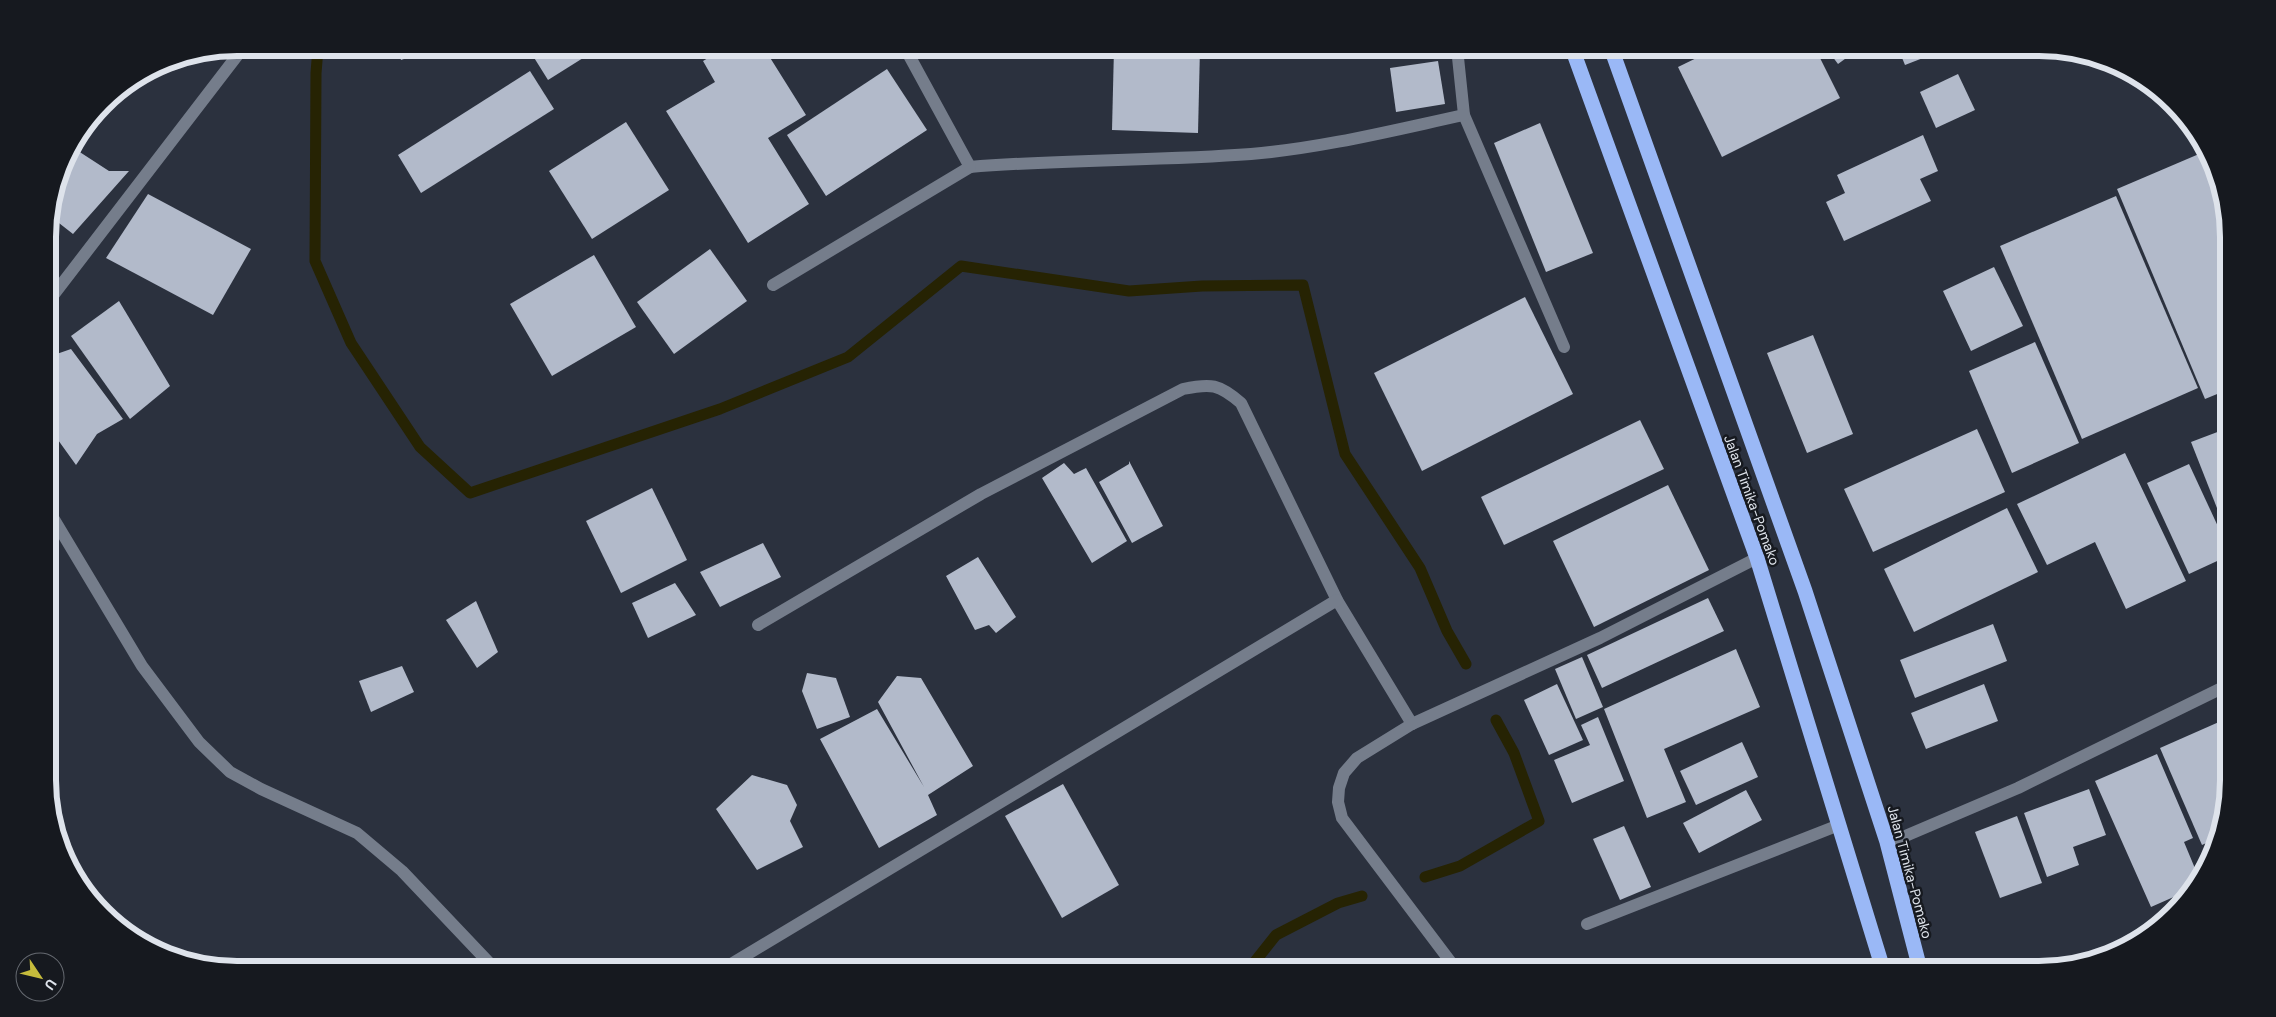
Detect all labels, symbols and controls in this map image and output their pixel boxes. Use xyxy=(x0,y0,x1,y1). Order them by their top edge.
street label: Jalan Timika-Pomako xyxy=(1720,432,1784,568)
street label: Jalan Timika-Pomako xyxy=(1884,803,1936,941)
north arrow xyxy=(15,952,65,1002)
text: U xyxy=(41,975,61,994)

